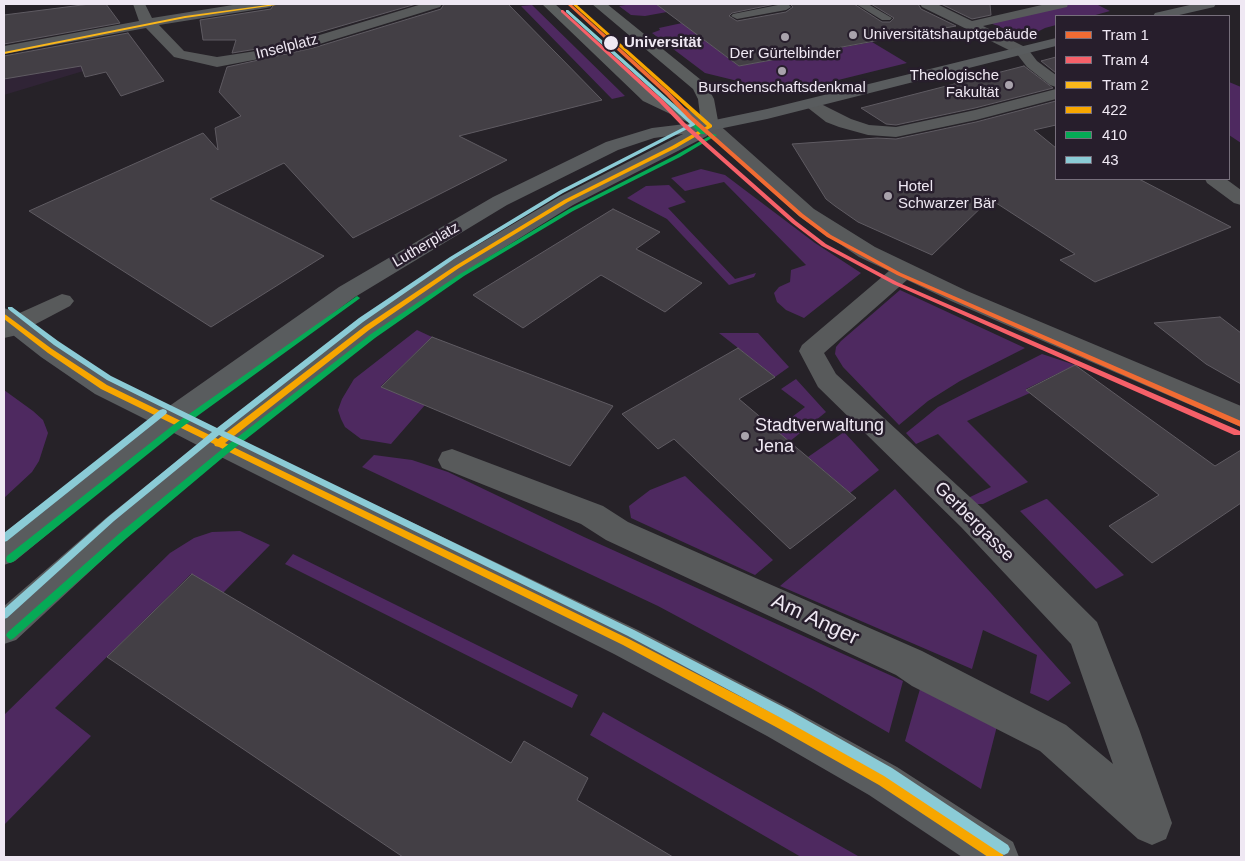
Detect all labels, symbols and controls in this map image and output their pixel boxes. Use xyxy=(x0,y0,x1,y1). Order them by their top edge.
legend xyxy=(1055,15,1230,180)
place label: Universitätshauptgebäude xyxy=(863,26,1037,44)
text: Tram 1 xyxy=(1102,26,1149,43)
marker: Universitätshauptgebäude xyxy=(847,29,859,41)
street label: Inselplatz xyxy=(254,31,320,63)
marker: Der Gürtelbinder xyxy=(779,31,791,43)
marker: Universität xyxy=(602,34,620,52)
place label: Universität xyxy=(624,34,702,52)
place label: Der Gürtelbinder xyxy=(730,45,840,63)
text: Tram 4 xyxy=(1102,51,1149,68)
marker: Burschenschaftsdenkmal xyxy=(776,65,788,77)
place label: Theologische Fakultät xyxy=(910,67,999,102)
text: Tram 2 xyxy=(1102,76,1149,93)
place label: Burschenschaftsdenkmal xyxy=(698,79,866,97)
marker: Theologische Fakultät xyxy=(1003,79,1015,91)
text: 422 xyxy=(1102,101,1127,118)
text: 410 xyxy=(1102,126,1127,143)
text: 43 xyxy=(1102,151,1119,168)
place label: Hotel Schwarzer Bär xyxy=(898,178,996,213)
marker: Hotel Schwarzer Bär xyxy=(882,190,894,202)
street label: Lutherplatz xyxy=(389,219,463,271)
place label: Stadtverwaltung Jena xyxy=(755,415,884,458)
marker: Stadtverwaltung Jena xyxy=(739,430,751,442)
street label: Gerbergasse xyxy=(930,478,1018,566)
street label: Am Anger xyxy=(767,589,863,651)

